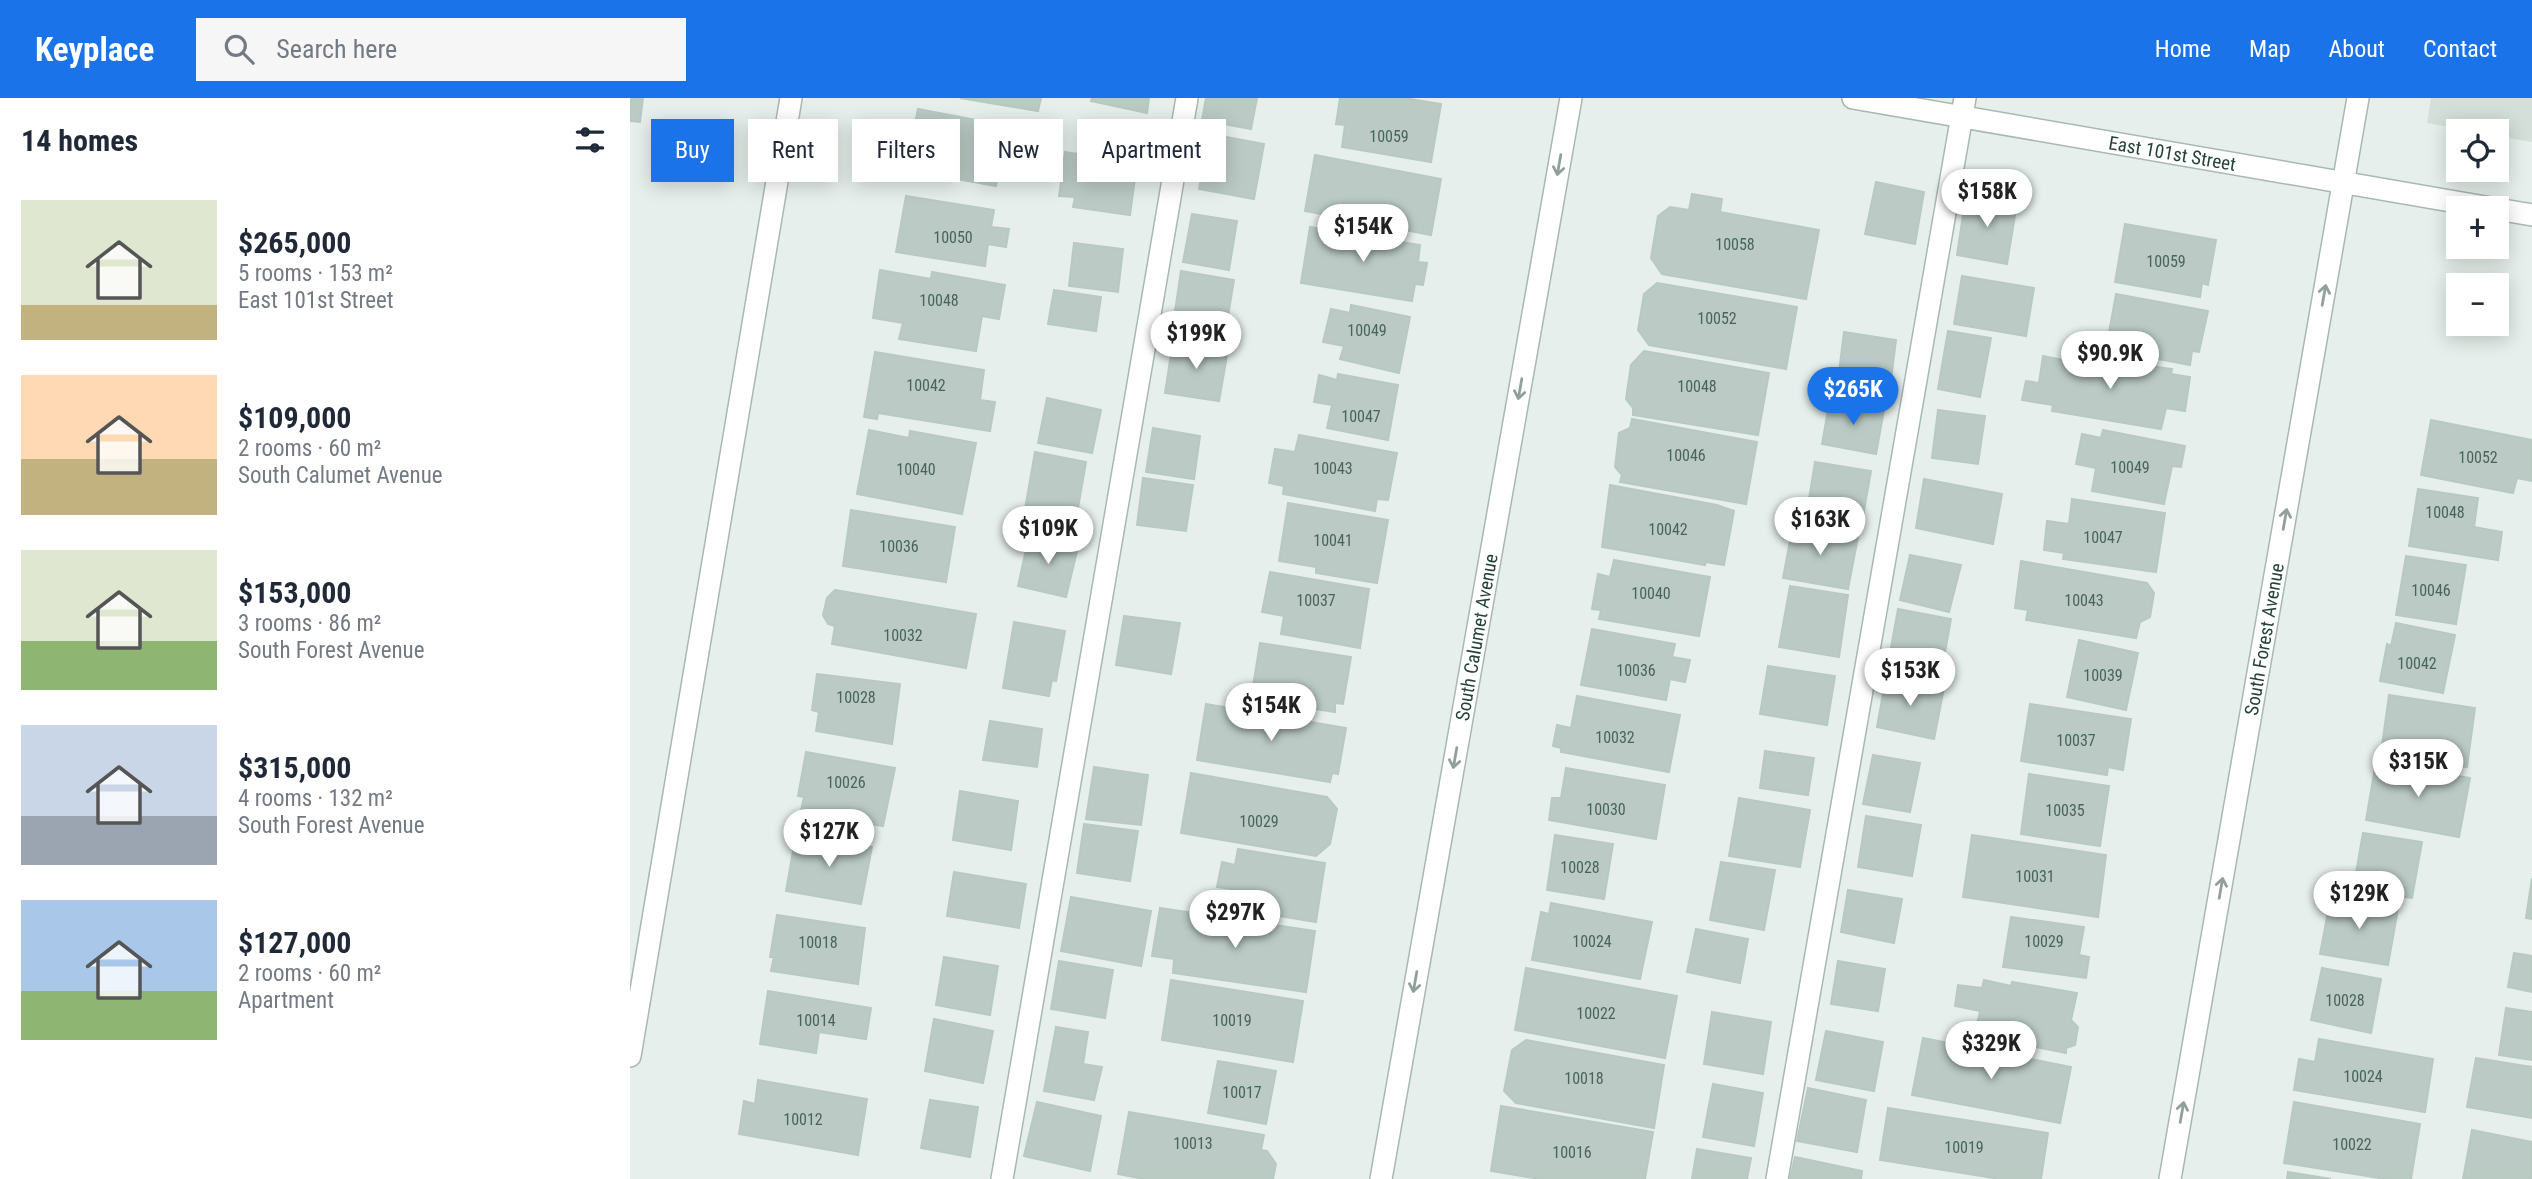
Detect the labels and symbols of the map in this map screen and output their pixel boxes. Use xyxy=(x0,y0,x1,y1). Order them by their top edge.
house number: 10059 xyxy=(1369,127,1409,146)
street label: East 101st Street xyxy=(2107,131,2238,176)
one-way arrow xyxy=(1552,153,1565,176)
pin: $158K xyxy=(1938,170,2036,229)
pin: $154K xyxy=(1314,204,1412,264)
house number: 10050 xyxy=(933,228,973,247)
house number: 10058 xyxy=(1715,235,1755,254)
house number: 10059 xyxy=(2146,252,2186,271)
one-way arrow xyxy=(2318,284,2331,306)
house number: 10048 xyxy=(919,291,959,310)
house number: 10052 xyxy=(1697,309,1737,328)
pin: $199K xyxy=(1147,312,1245,371)
house number: 10049 xyxy=(1347,321,1387,340)
pin: $90.9K xyxy=(2053,331,2167,391)
pin: $265K xyxy=(1804,368,1902,427)
house number: 10042 xyxy=(906,376,946,395)
one-way arrow xyxy=(1513,377,1526,400)
house number: 10048 xyxy=(1677,377,1717,396)
house number: 10047 xyxy=(1341,407,1381,426)
house number: 10046 xyxy=(1666,446,1706,465)
house number: 10052 xyxy=(2458,448,2498,467)
house number: 10049 xyxy=(2110,458,2150,477)
house number: 10043 xyxy=(1313,459,1353,478)
house number: 10040 xyxy=(896,460,936,479)
pin: $163K xyxy=(1771,498,1869,557)
house number: 10048 xyxy=(2425,503,2465,522)
pin: $109K xyxy=(999,506,1097,566)
one-way arrow xyxy=(2279,508,2292,531)
house number: 10042 xyxy=(1648,520,1688,539)
house number: 10047 xyxy=(2083,528,2123,547)
house number: 10041 xyxy=(1313,531,1353,550)
house number: 10036 xyxy=(879,537,919,556)
street label: South Calumet Avenue xyxy=(1451,552,1503,723)
street label: South Forest Avenue xyxy=(2240,561,2289,717)
house number: 10046 xyxy=(2411,581,2451,600)
house number: 10040 xyxy=(1631,584,1671,603)
house number: 10037 xyxy=(1296,591,1336,610)
house number: 10043 xyxy=(2064,591,2104,610)
house number: 10032 xyxy=(883,626,923,645)
pin: $153K xyxy=(1861,648,1959,708)
house number: 10042 xyxy=(2397,654,2437,673)
house number: 10036 xyxy=(1616,661,1656,680)
house number: 10039 xyxy=(2083,666,2123,685)
pin: $154K xyxy=(1222,684,1320,743)
house number: 10028 xyxy=(836,688,876,707)
house number: 10032 xyxy=(1595,728,1635,747)
house number: 10037 xyxy=(2056,731,2096,750)
pin: $315K xyxy=(2369,740,2467,799)
one-way arrow xyxy=(1448,746,1461,769)
house number: 10026 xyxy=(826,773,866,792)
house number: 10030 xyxy=(1586,800,1626,819)
house number: 10035 xyxy=(2045,801,2085,820)
pin: $127K xyxy=(780,810,878,869)
house number: 10029 xyxy=(1239,812,1279,831)
house number: 10028 xyxy=(1560,858,1600,877)
house number: 10031 xyxy=(2015,867,2055,886)
pin: $129K xyxy=(2310,872,2408,931)
one-way arrow xyxy=(2214,877,2228,900)
pin: $297K xyxy=(1186,890,1284,950)
house number: 10024 xyxy=(1572,932,1612,951)
house number: 10029 xyxy=(2024,932,2064,951)
house number: 10018 xyxy=(798,933,838,952)
one-way arrow xyxy=(1408,970,1422,993)
house number: 10028 xyxy=(2325,991,2365,1010)
house number: 10022 xyxy=(1576,1004,1616,1023)
house number: 10014 xyxy=(796,1011,836,1030)
house number: 10019 xyxy=(1212,1011,1252,1030)
pin: $329K xyxy=(1942,1021,2040,1081)
house number: 10024 xyxy=(2343,1067,2383,1086)
house number: 10018 xyxy=(1564,1069,1604,1088)
house number: 10017 xyxy=(1222,1083,1262,1102)
one-way arrow xyxy=(2176,1101,2189,1124)
house number: 10012 xyxy=(783,1110,823,1129)
house number: 10013 xyxy=(1173,1134,1213,1153)
house number: 10022 xyxy=(2332,1135,2372,1154)
house number: 10019 xyxy=(1944,1138,1984,1157)
house number: 10016 xyxy=(1552,1143,1592,1162)

